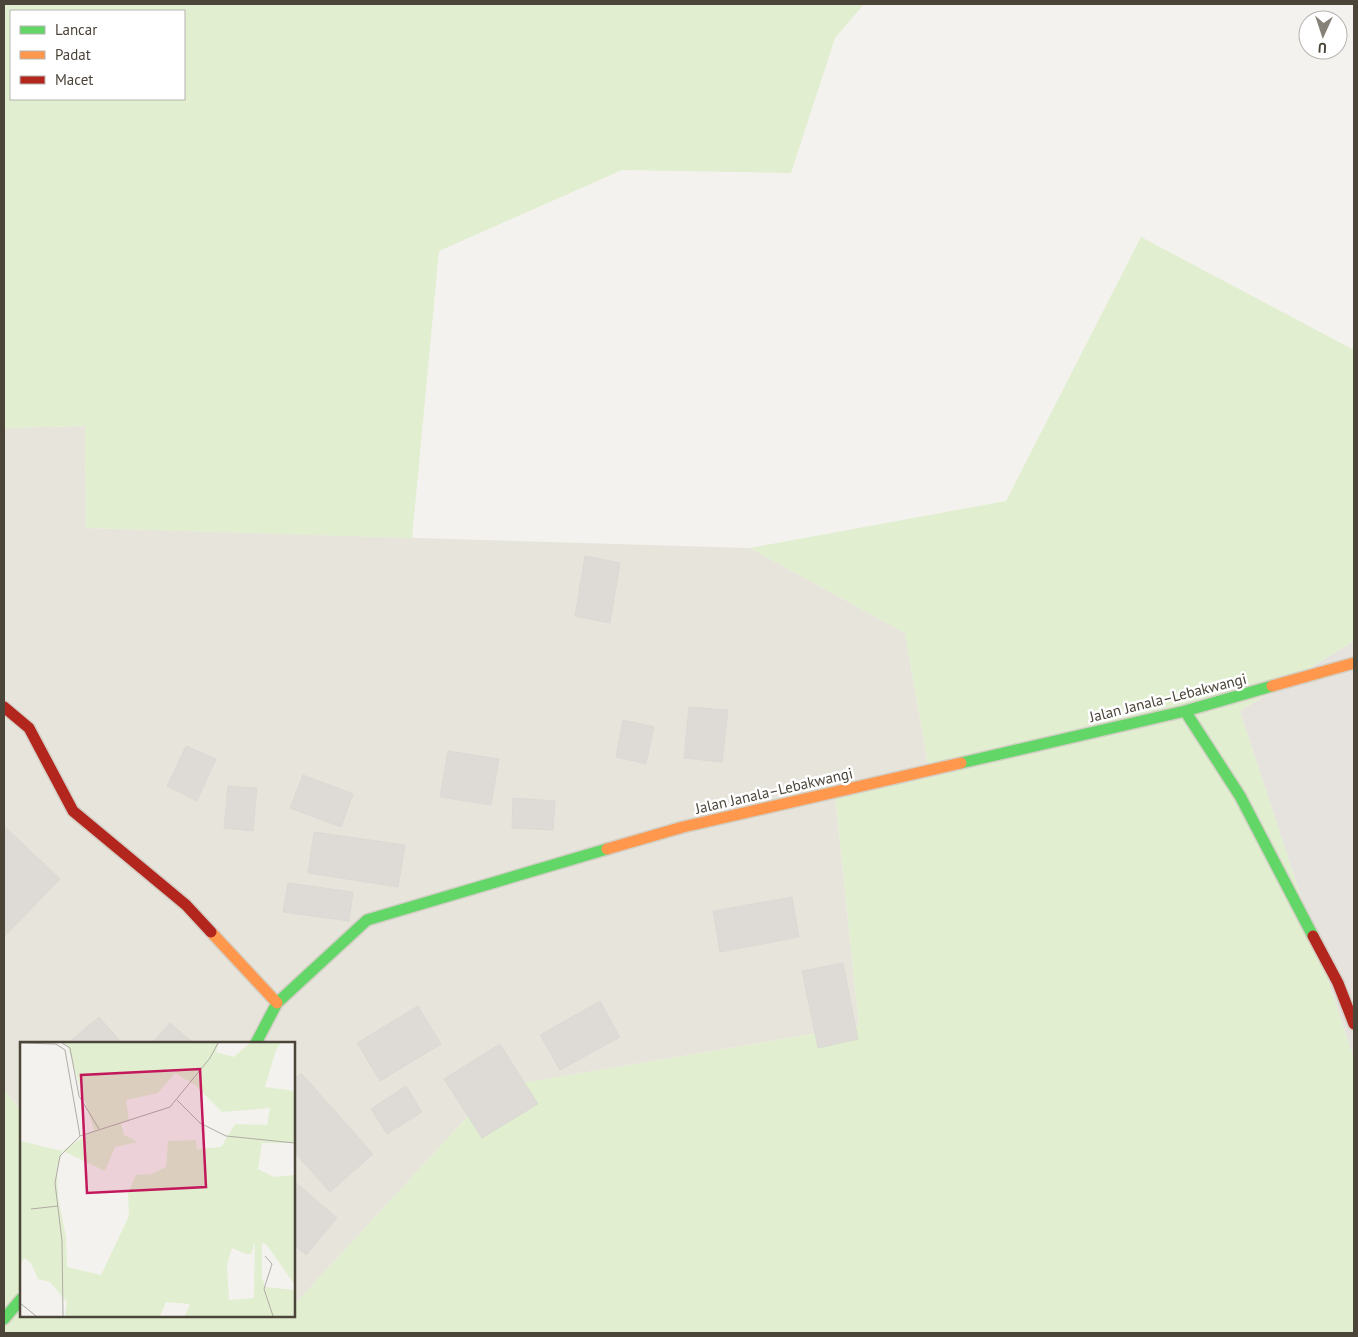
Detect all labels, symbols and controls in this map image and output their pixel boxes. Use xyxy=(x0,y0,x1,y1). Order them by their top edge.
legend xyxy=(10,10,185,100)
north arrow xyxy=(1298,10,1348,60)
text: Lancar xyxy=(55,20,97,39)
text: U xyxy=(1317,39,1327,57)
text: Padat xyxy=(55,45,91,64)
text: Macet xyxy=(55,70,93,89)
street label: Jalan Janala–Lebakwangi xyxy=(1087,669,1248,726)
street label: Jalan Janala–Lebakwangi xyxy=(692,763,854,818)
inset map xyxy=(20,1042,295,1317)

